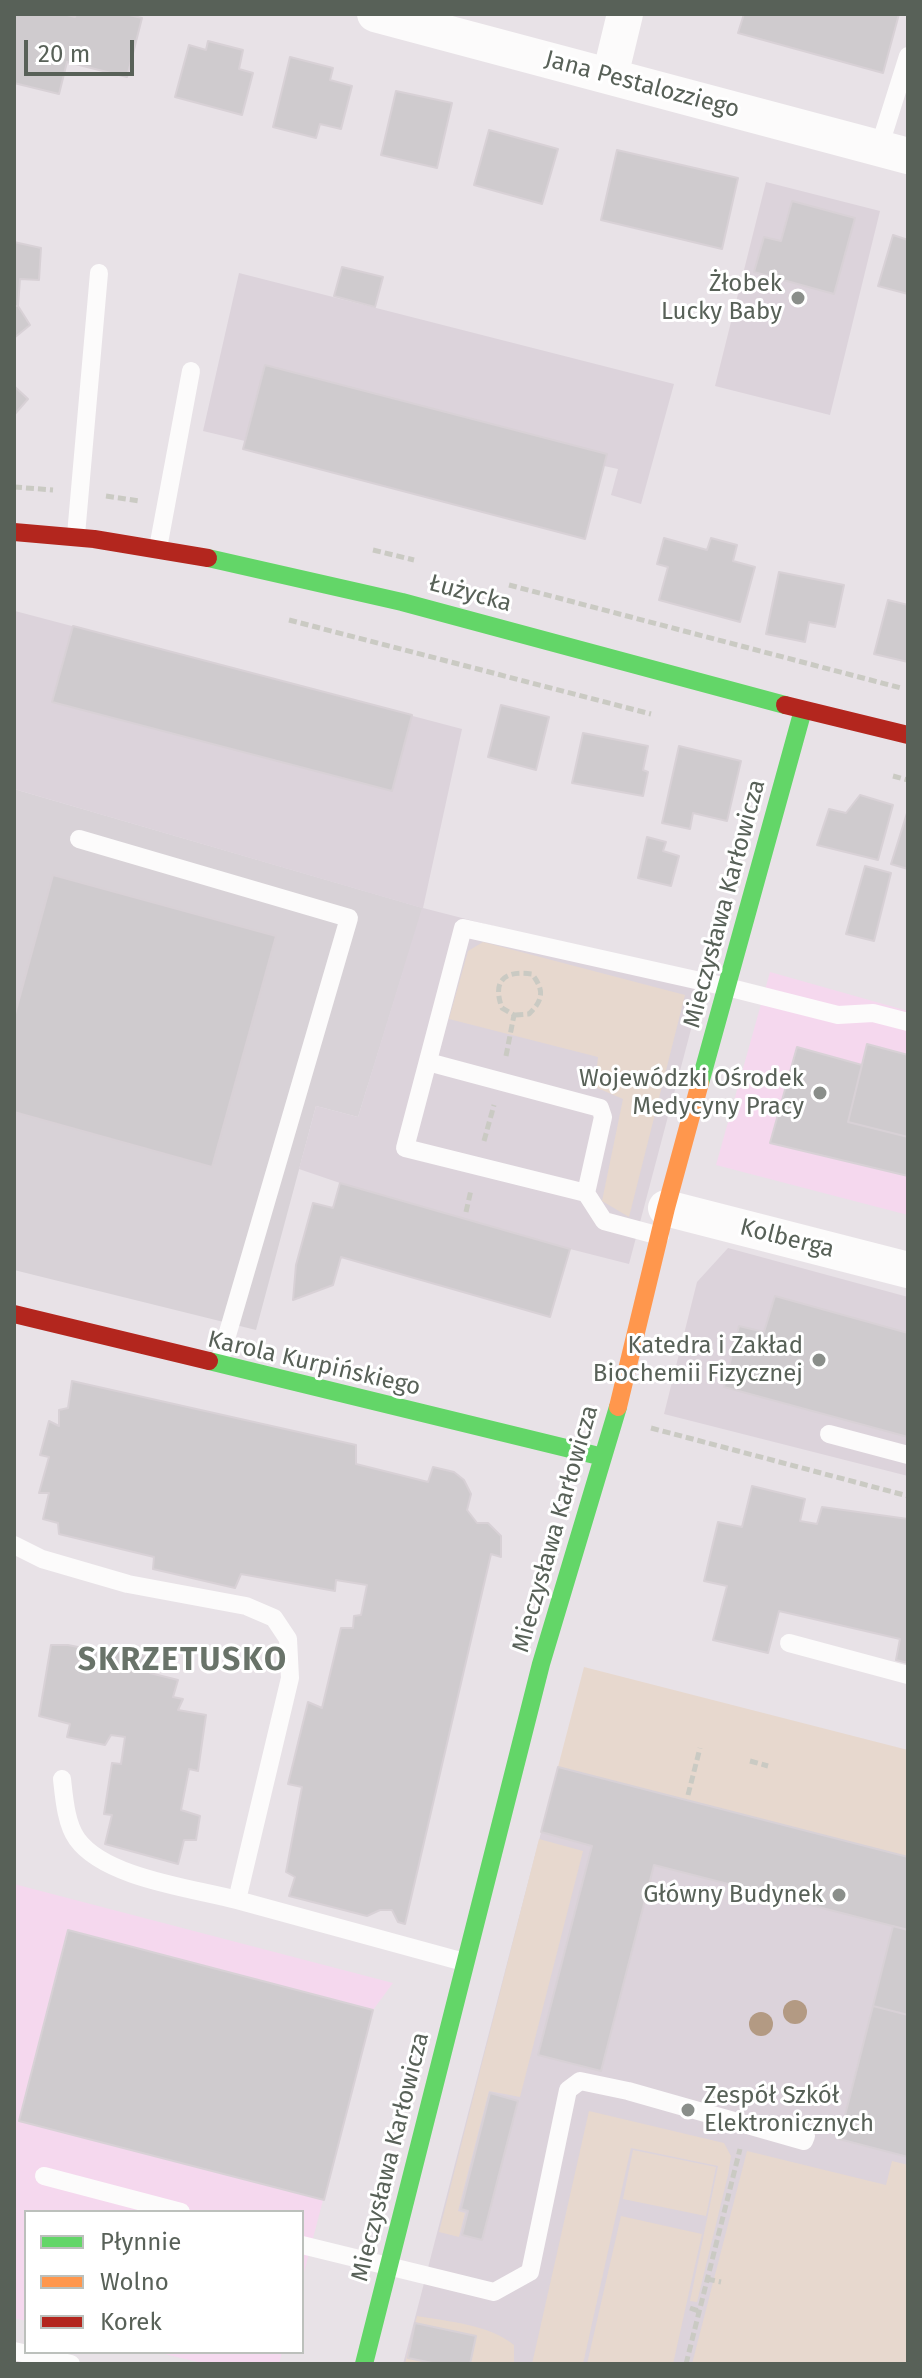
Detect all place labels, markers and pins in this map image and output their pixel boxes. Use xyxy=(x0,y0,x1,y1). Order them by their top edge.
place label: Żłobek Lucky Baby xyxy=(661,270,782,326)
marker: Żłobek Lucky Baby xyxy=(789,289,807,307)
place label: Wojewódzki Ośrodek Medycyny Pracy xyxy=(579,1065,804,1121)
marker: Wojewódzki Ośrodek Medycyny Pracy xyxy=(811,1084,829,1102)
place label: Katedra i Zakład Biochemii Fizycznej xyxy=(593,1332,803,1388)
marker: Katedra i Zakład Biochemii Fizycznej xyxy=(810,1351,828,1369)
place label: Główny Budynek xyxy=(643,1881,823,1909)
marker: Główny Budynek xyxy=(830,1886,848,1904)
place label: Zespół Szkół Elektronicznych xyxy=(704,2082,874,2138)
marker: Zespół Szkół Elektronicznych xyxy=(679,2101,697,2119)

